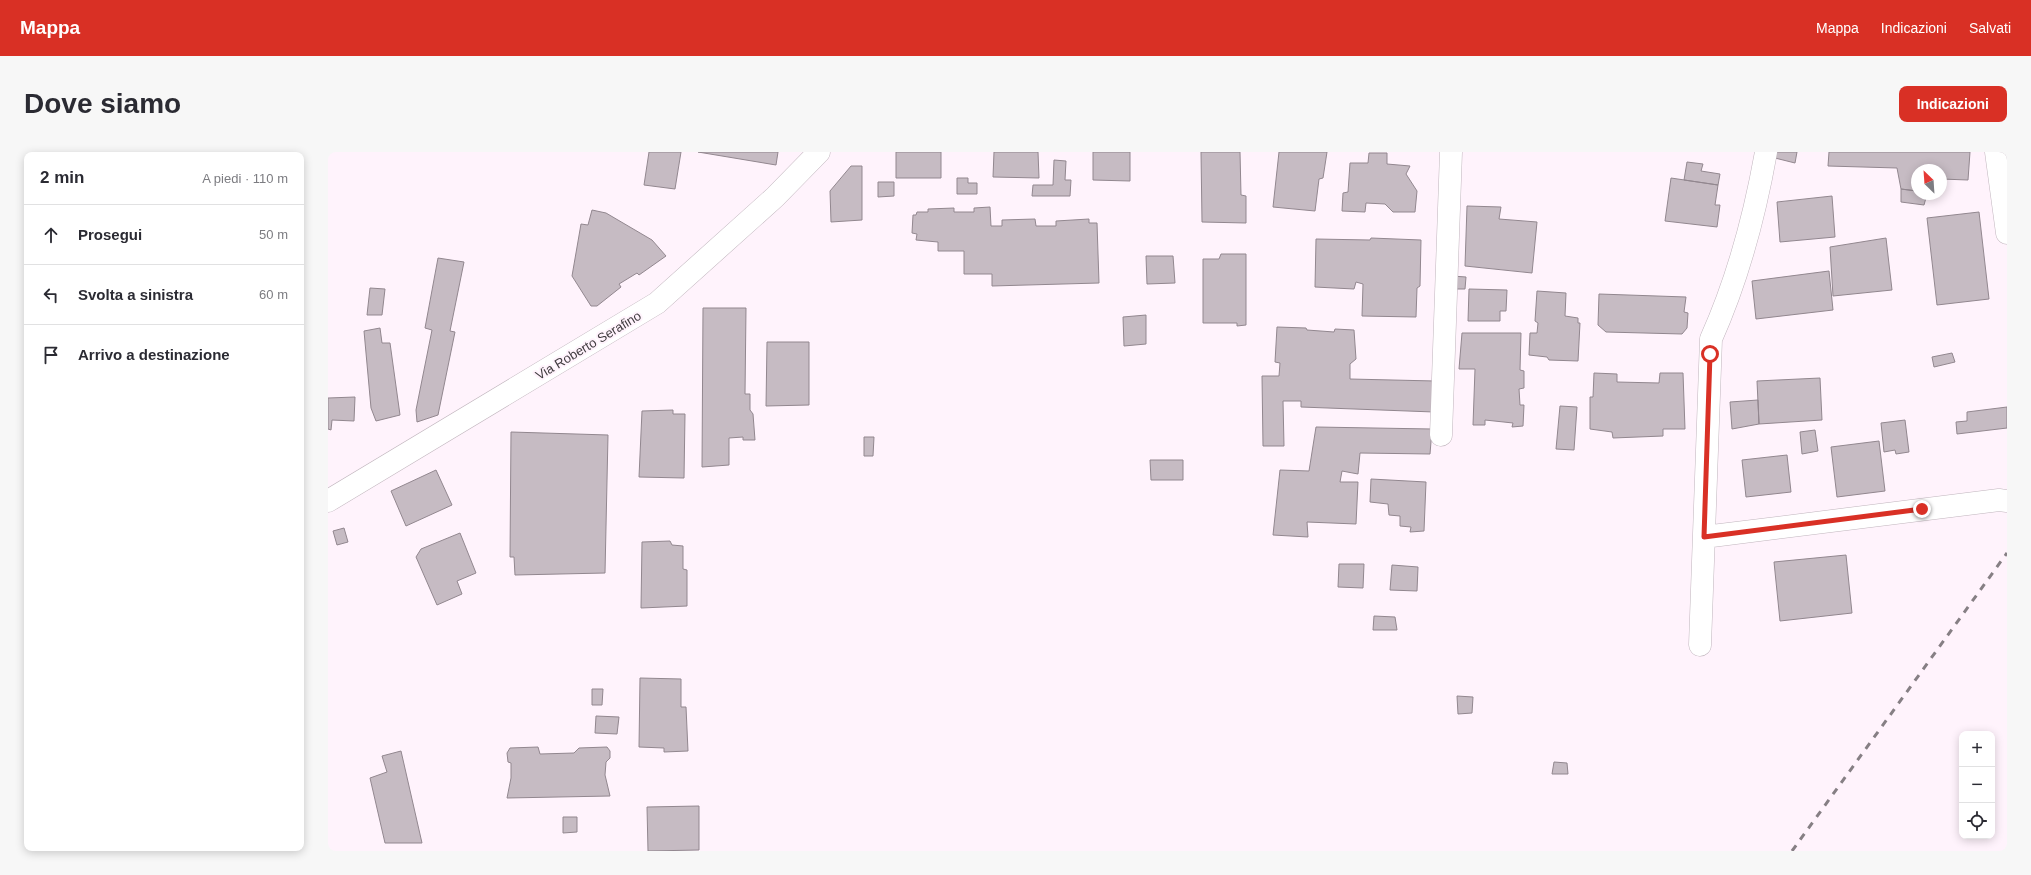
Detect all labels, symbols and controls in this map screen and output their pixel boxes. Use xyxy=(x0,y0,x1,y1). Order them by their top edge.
text: Mappa xyxy=(20,17,80,38)
text: Mappa xyxy=(1816,20,1859,36)
text: Indicazioni xyxy=(1881,20,1947,36)
text: Salvati xyxy=(1969,20,2011,36)
button: Indicazioni xyxy=(1899,86,2007,122)
text: Dove siamo xyxy=(24,88,181,119)
north arrow xyxy=(1911,164,1947,200)
text: 2 min xyxy=(40,168,84,187)
text: A piedi · 110 m xyxy=(202,171,288,186)
icon: ahead xyxy=(40,224,62,246)
text: Prosegui xyxy=(78,226,142,243)
text: 50 m xyxy=(259,227,288,242)
icon: left xyxy=(40,284,62,306)
text: Svolta a sinistra xyxy=(78,286,193,303)
text: 60 m xyxy=(259,287,288,302)
street label: Via Roberto Serafino xyxy=(533,308,644,383)
icon: arrive xyxy=(40,344,62,366)
route start xyxy=(1701,345,1719,363)
text: Arrivo a destinazione xyxy=(78,346,230,363)
route end xyxy=(1913,500,1931,518)
map controls xyxy=(1959,731,1995,839)
button: + xyxy=(1959,731,1995,767)
button: − xyxy=(1959,767,1995,803)
button: locate xyxy=(1959,803,1995,839)

